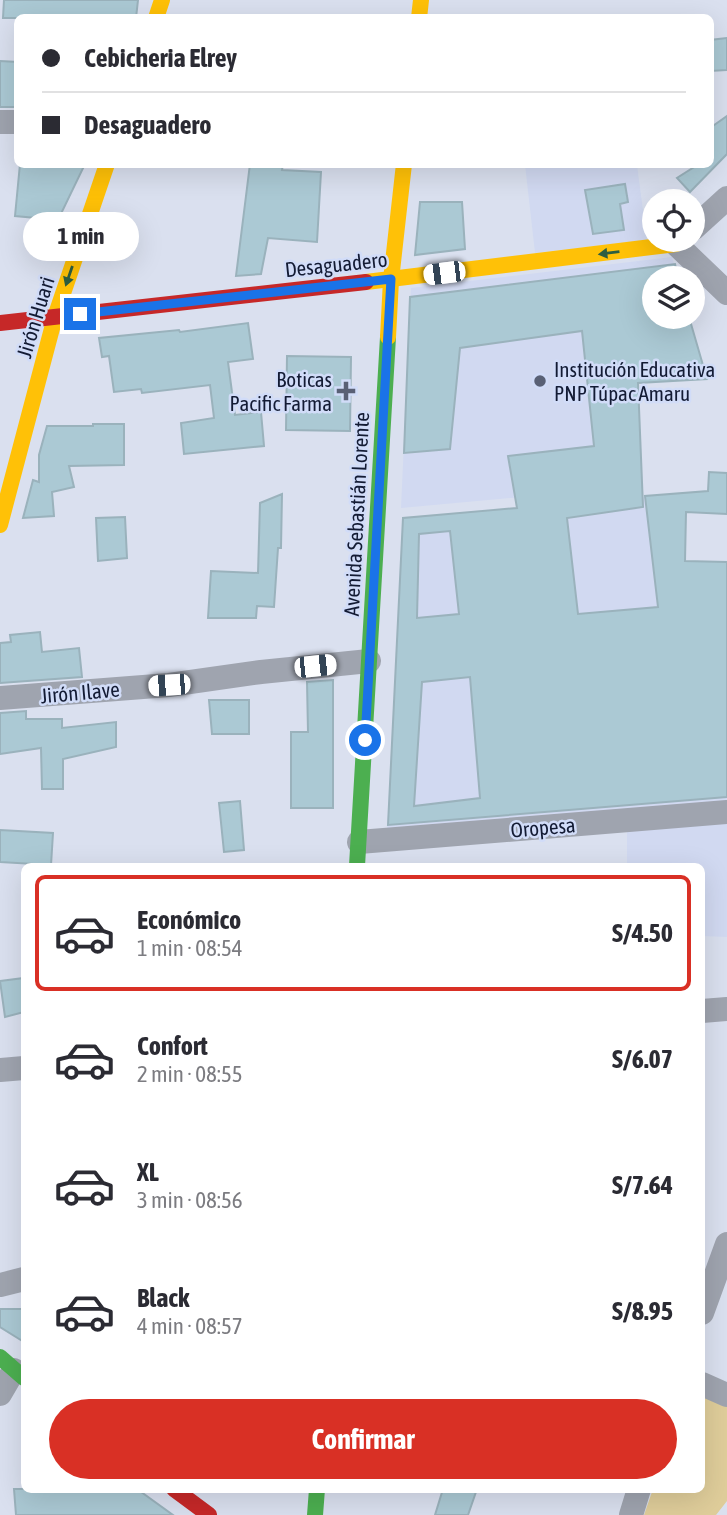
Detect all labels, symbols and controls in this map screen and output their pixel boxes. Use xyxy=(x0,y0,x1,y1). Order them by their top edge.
text: Cebicheria Elrey xyxy=(84,43,237,73)
text: Desaguadero xyxy=(84,110,211,140)
map controls xyxy=(642,189,705,329)
button: locate xyxy=(642,189,705,252)
callout: 1 min xyxy=(22,212,138,262)
text: 1 min xyxy=(58,223,104,249)
street label: Desaguadero xyxy=(284,247,388,281)
one-way arrow xyxy=(598,248,620,259)
car xyxy=(422,260,467,286)
one-way arrow xyxy=(63,265,74,286)
button: layers xyxy=(642,266,705,329)
street label: Jirón Huari xyxy=(11,273,59,361)
route end xyxy=(64,298,96,330)
place label: Institución Educativa PNP Túpac Amaru xyxy=(554,357,715,405)
place label: Boticas Pacific Farma xyxy=(230,367,332,415)
marker: Institución Educativa PNP Túpac Amaru xyxy=(532,373,548,389)
marker: Boticas Pacific Farma xyxy=(338,383,354,399)
street label: Avenida Sebastián Lorente xyxy=(339,411,373,617)
car xyxy=(294,653,337,679)
car xyxy=(148,673,191,697)
street label: Jirón Ilave xyxy=(39,677,121,707)
route start xyxy=(349,724,381,756)
street label: Oropesa xyxy=(510,812,576,842)
icon: car xyxy=(53,902,116,965)
text: Económico xyxy=(137,905,241,935)
text: S/4.50 xyxy=(612,918,673,948)
text: 1 min · 08:54 xyxy=(137,935,243,961)
icon: car xyxy=(53,1028,116,1091)
text: Confort xyxy=(137,1031,208,1061)
text: S/6.07 xyxy=(612,1044,673,1074)
text: 2 min · 08:55 xyxy=(137,1061,243,1087)
icon: car xyxy=(53,1154,116,1217)
text: XL xyxy=(137,1157,159,1187)
text: S/7.64 xyxy=(612,1170,673,1200)
text: 3 min · 08:56 xyxy=(137,1187,243,1213)
icon: car xyxy=(53,1280,116,1343)
text: Black xyxy=(137,1283,189,1313)
text: S/8.95 xyxy=(612,1296,673,1326)
text: 4 min · 08:57 xyxy=(137,1313,243,1339)
button: Confirmar xyxy=(49,1399,677,1479)

